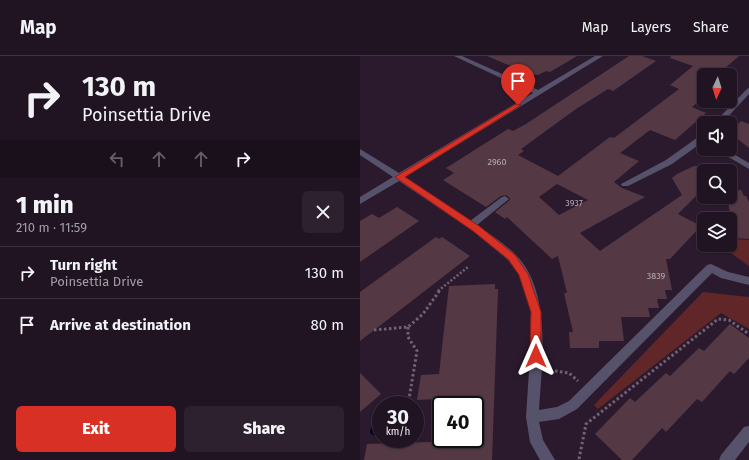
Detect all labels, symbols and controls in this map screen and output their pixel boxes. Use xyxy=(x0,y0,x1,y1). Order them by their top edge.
text: Map xyxy=(20,16,57,39)
text: Map xyxy=(582,19,608,36)
text: Layers xyxy=(630,19,671,36)
text: Share xyxy=(693,19,729,36)
pin xyxy=(501,64,535,105)
north arrow xyxy=(697,68,737,108)
map controls xyxy=(697,68,737,252)
text: 130 m xyxy=(82,70,156,103)
icon: arrive xyxy=(507,70,529,92)
icon: right xyxy=(16,72,68,124)
text: Poinsettia Drive xyxy=(82,104,211,126)
button: sound xyxy=(697,116,737,156)
icon: left xyxy=(106,148,128,170)
icon: ahead xyxy=(148,148,170,170)
icon: ahead xyxy=(190,148,212,170)
icon: right xyxy=(232,148,254,170)
house number: 2960 xyxy=(488,157,506,167)
button: search xyxy=(697,164,737,204)
text: 1 min xyxy=(16,191,74,219)
button: close xyxy=(302,191,344,233)
house number: 3937 xyxy=(565,198,583,208)
button: layers xyxy=(697,212,737,252)
text: 210 m · 11:59 xyxy=(16,220,87,235)
text: Turn right xyxy=(50,256,117,274)
icon: right xyxy=(16,262,38,284)
text: 130 m xyxy=(305,264,344,282)
house number: 3839 xyxy=(647,271,666,281)
text: Poinsettia Drive xyxy=(50,274,143,289)
icon: arrive xyxy=(16,314,38,336)
text: Arrive at destination xyxy=(50,316,191,334)
text: 80 m xyxy=(311,316,344,334)
position arrow xyxy=(515,335,557,377)
speed limit sign: 40 xyxy=(432,396,484,448)
text: 30 xyxy=(387,405,409,429)
button: Exit xyxy=(16,406,176,452)
button: Share xyxy=(184,406,344,452)
text: km/h xyxy=(386,426,410,438)

